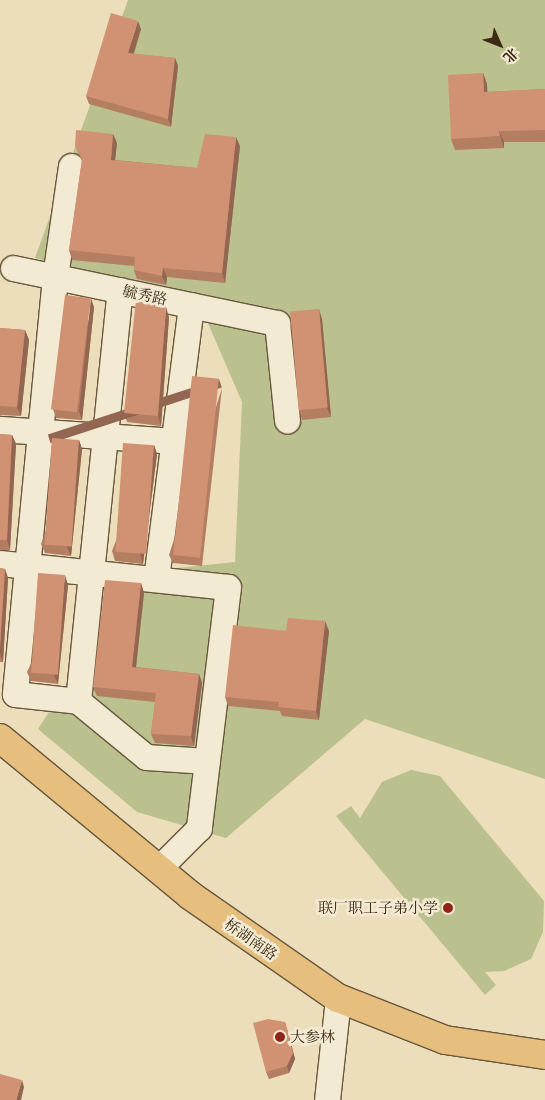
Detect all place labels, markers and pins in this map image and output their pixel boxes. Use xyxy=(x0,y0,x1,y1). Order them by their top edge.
place label: 联厂职工子弟小学 xyxy=(318,899,438,917)
marker: 联厂职工子弟小学 xyxy=(442,902,454,914)
place label: 大参林 xyxy=(290,1028,335,1046)
marker: 大参林 xyxy=(274,1031,286,1043)

